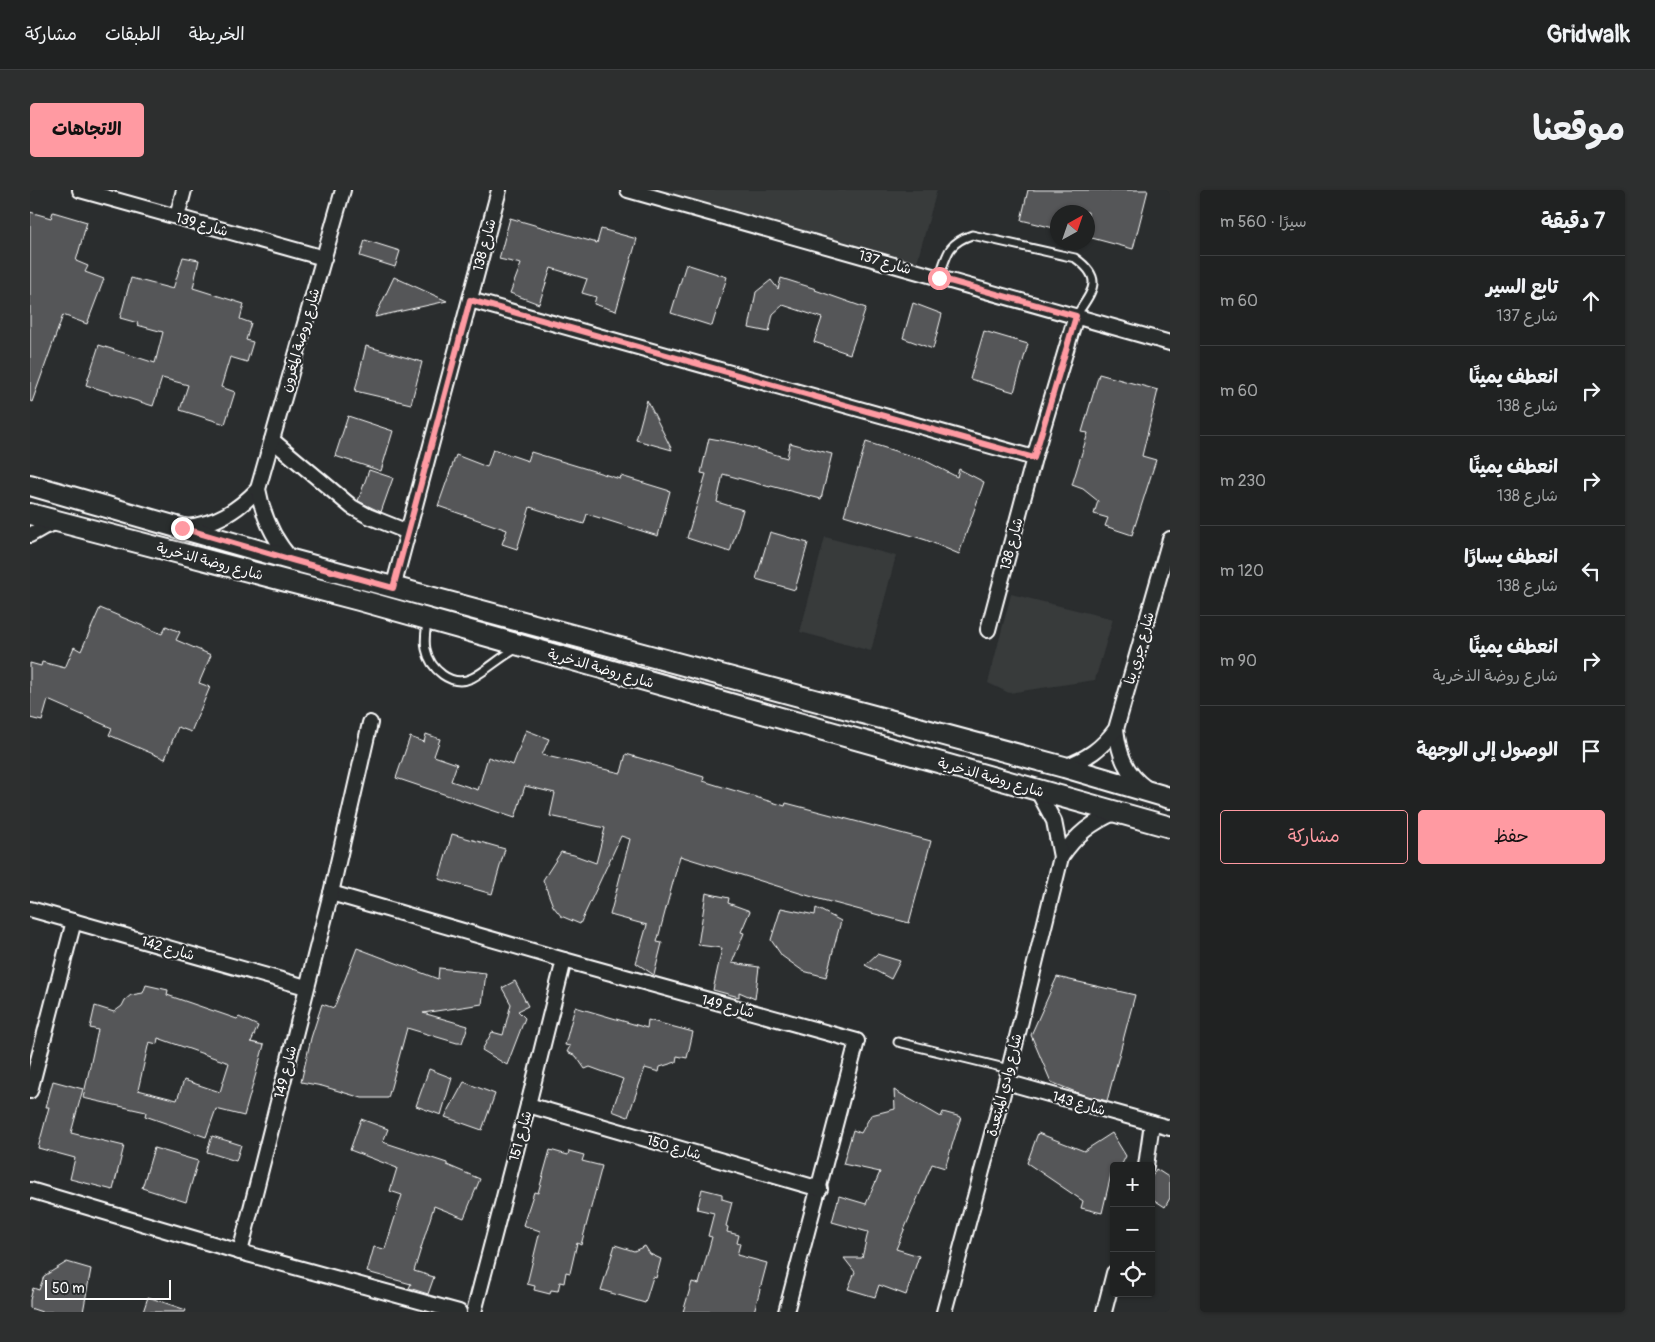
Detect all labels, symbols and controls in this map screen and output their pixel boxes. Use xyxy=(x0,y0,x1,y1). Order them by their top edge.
text: Gridwalk xyxy=(1546,20,1630,49)
text: مشاركة xyxy=(25,23,77,46)
text: الطبقات xyxy=(105,23,161,46)
text: الخريطة xyxy=(189,23,245,46)
button: الاتجاهات xyxy=(30,103,144,157)
text: موقعنا xyxy=(1532,107,1625,151)
north arrow xyxy=(1050,205,1095,250)
text: 7 دقيقة xyxy=(1541,208,1605,235)
street label: شارع 139 xyxy=(173,209,230,241)
text: سيرًا · 560 m xyxy=(1220,212,1307,232)
street label: شارع 138 xyxy=(469,217,501,274)
street label: شارع 137 xyxy=(856,247,913,279)
route start xyxy=(928,267,951,290)
text: تابع السير xyxy=(1486,275,1558,299)
street label: شارع روضة المغرون xyxy=(278,286,324,394)
icon: ahead xyxy=(1577,287,1605,315)
text: 60 m xyxy=(1220,291,1258,311)
text: شارع 137 xyxy=(1496,306,1558,326)
text: انعطف يمينًا xyxy=(1469,365,1558,389)
icon: right xyxy=(1577,377,1605,405)
text: 60 m xyxy=(1220,381,1258,401)
text: شارع 138 xyxy=(1497,396,1558,416)
text: انعطف يمينًا xyxy=(1469,455,1558,479)
icon: right xyxy=(1577,467,1605,495)
text: 230 m xyxy=(1220,471,1266,491)
text: شارع 138 xyxy=(1497,486,1558,506)
street label: شارع 138 xyxy=(996,516,1028,573)
route end xyxy=(171,517,194,540)
street label: شارع روضة الذخرية xyxy=(154,539,265,585)
text: انعطف يسارًا xyxy=(1464,545,1558,569)
icon: left xyxy=(1577,557,1605,585)
text: 120 m xyxy=(1220,561,1264,581)
text: شارع 138 xyxy=(1497,576,1558,596)
street label: شارع جري بنا xyxy=(1121,610,1160,687)
text: انعطف يمينًا xyxy=(1469,635,1558,659)
street label: شارع روضة الذخرية xyxy=(546,645,656,693)
icon: right xyxy=(1577,647,1605,675)
text: 90 m xyxy=(1220,651,1257,671)
text: شارع روضة الذخرية xyxy=(1433,666,1558,686)
icon: arrive xyxy=(1577,737,1605,765)
text: الوصول إلى الوجهة xyxy=(1416,738,1558,762)
street label: شارع روضة الذخرية xyxy=(936,754,1046,802)
button: مشاركة xyxy=(1220,810,1408,864)
button: حفظ xyxy=(1418,810,1605,864)
street label: شارع 142 xyxy=(139,933,197,965)
street label: شارع 149 xyxy=(699,991,756,1023)
street label: شارع وادي المبتعدة xyxy=(983,1032,1027,1139)
street label: شارع 149 xyxy=(271,1044,301,1101)
street label: شارع 143 xyxy=(1050,1088,1108,1120)
street label: شارع 151 xyxy=(506,1109,536,1164)
street label: شارع 150 xyxy=(644,1132,703,1164)
map controls xyxy=(1110,1162,1155,1297)
button: + xyxy=(1110,1162,1155,1207)
button: − xyxy=(1110,1207,1155,1252)
button: locate xyxy=(1110,1252,1155,1297)
scale bar xyxy=(45,1277,171,1300)
text: 50 m xyxy=(52,1280,85,1297)

